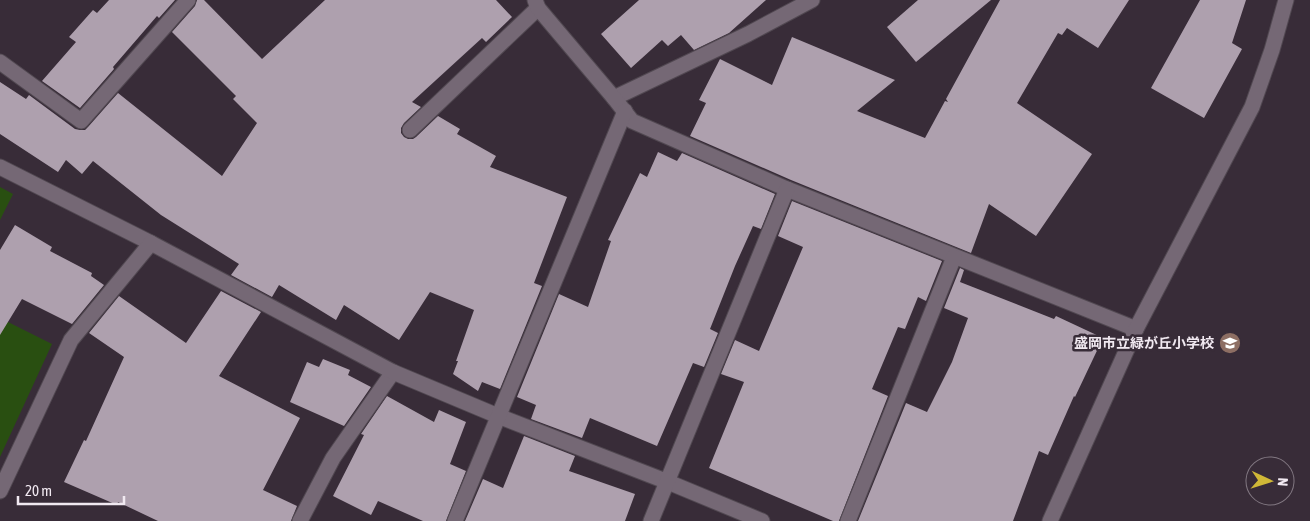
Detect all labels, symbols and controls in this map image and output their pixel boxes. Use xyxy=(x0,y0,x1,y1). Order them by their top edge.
school or university icon: 盛岡市立緑が丘小学校 xyxy=(1218,331,1242,355)
place label: 盛岡市立緑が丘小学校 xyxy=(1074,335,1214,351)
north arrow xyxy=(1245,456,1295,506)
scale bar xyxy=(18,474,124,506)
text: N xyxy=(1275,477,1291,487)
text: 20 m xyxy=(25,482,52,499)

